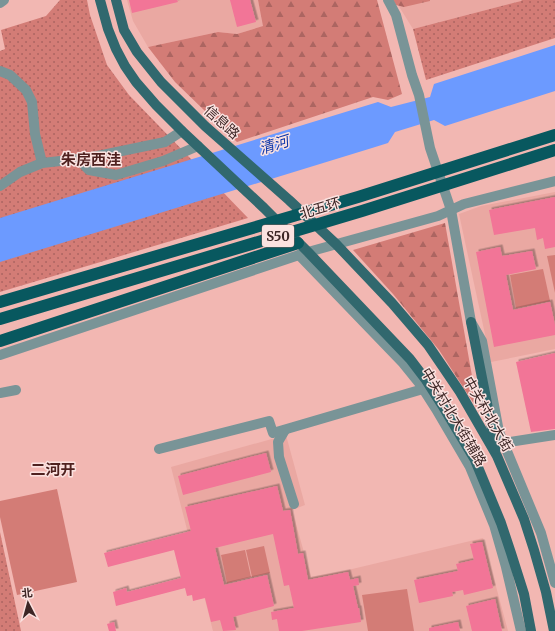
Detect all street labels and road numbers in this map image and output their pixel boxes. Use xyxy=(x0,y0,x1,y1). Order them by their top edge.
street label: 信息路 xyxy=(200,101,244,143)
street label: 北五环 xyxy=(297,193,343,223)
road number: S50 xyxy=(262,225,294,247)
street label: 中关村北大街辅路 xyxy=(417,364,491,470)
street label: 中关村北大街 xyxy=(459,373,517,455)

